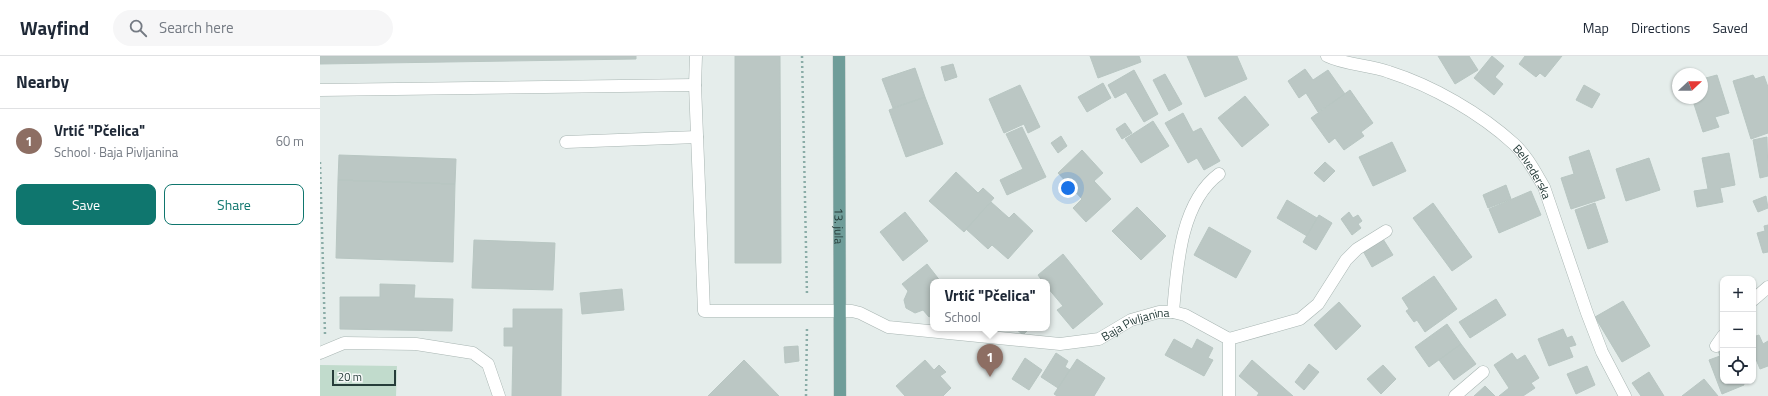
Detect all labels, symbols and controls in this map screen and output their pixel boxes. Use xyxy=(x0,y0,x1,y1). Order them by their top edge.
search box xyxy=(113,10,393,46)
text: Wayfind xyxy=(20,13,89,42)
text: Search here xyxy=(159,16,234,39)
icon: search xyxy=(127,17,149,39)
text: Map xyxy=(1583,17,1609,38)
text: Directions xyxy=(1631,17,1690,38)
text: Saved xyxy=(1712,17,1748,38)
north arrow xyxy=(1672,68,1708,104)
text: Nearby xyxy=(16,69,69,95)
text: Vrtić "Pčelica" xyxy=(54,119,145,142)
text: 1 xyxy=(25,131,33,151)
text: 60 m xyxy=(276,131,304,151)
street label: Belvederska xyxy=(1509,139,1557,201)
text: School · Baja Pivljanina xyxy=(54,142,178,162)
your location xyxy=(1058,178,1078,198)
button: Save xyxy=(16,184,156,225)
button: Share xyxy=(164,184,304,225)
street label: 13. jula xyxy=(830,208,849,244)
map controls xyxy=(1720,276,1756,384)
button: + xyxy=(1720,276,1756,312)
popup xyxy=(930,279,1050,331)
text: Vrtić "Pčelica" xyxy=(944,284,1036,307)
street label: Baja Pivljanina xyxy=(1097,303,1169,345)
text: School xyxy=(944,307,981,327)
button: − xyxy=(1720,312,1756,348)
pin: 1 xyxy=(977,344,1003,377)
button: locate xyxy=(1720,348,1756,384)
scale bar xyxy=(332,368,396,387)
text: 20 m xyxy=(338,369,362,385)

